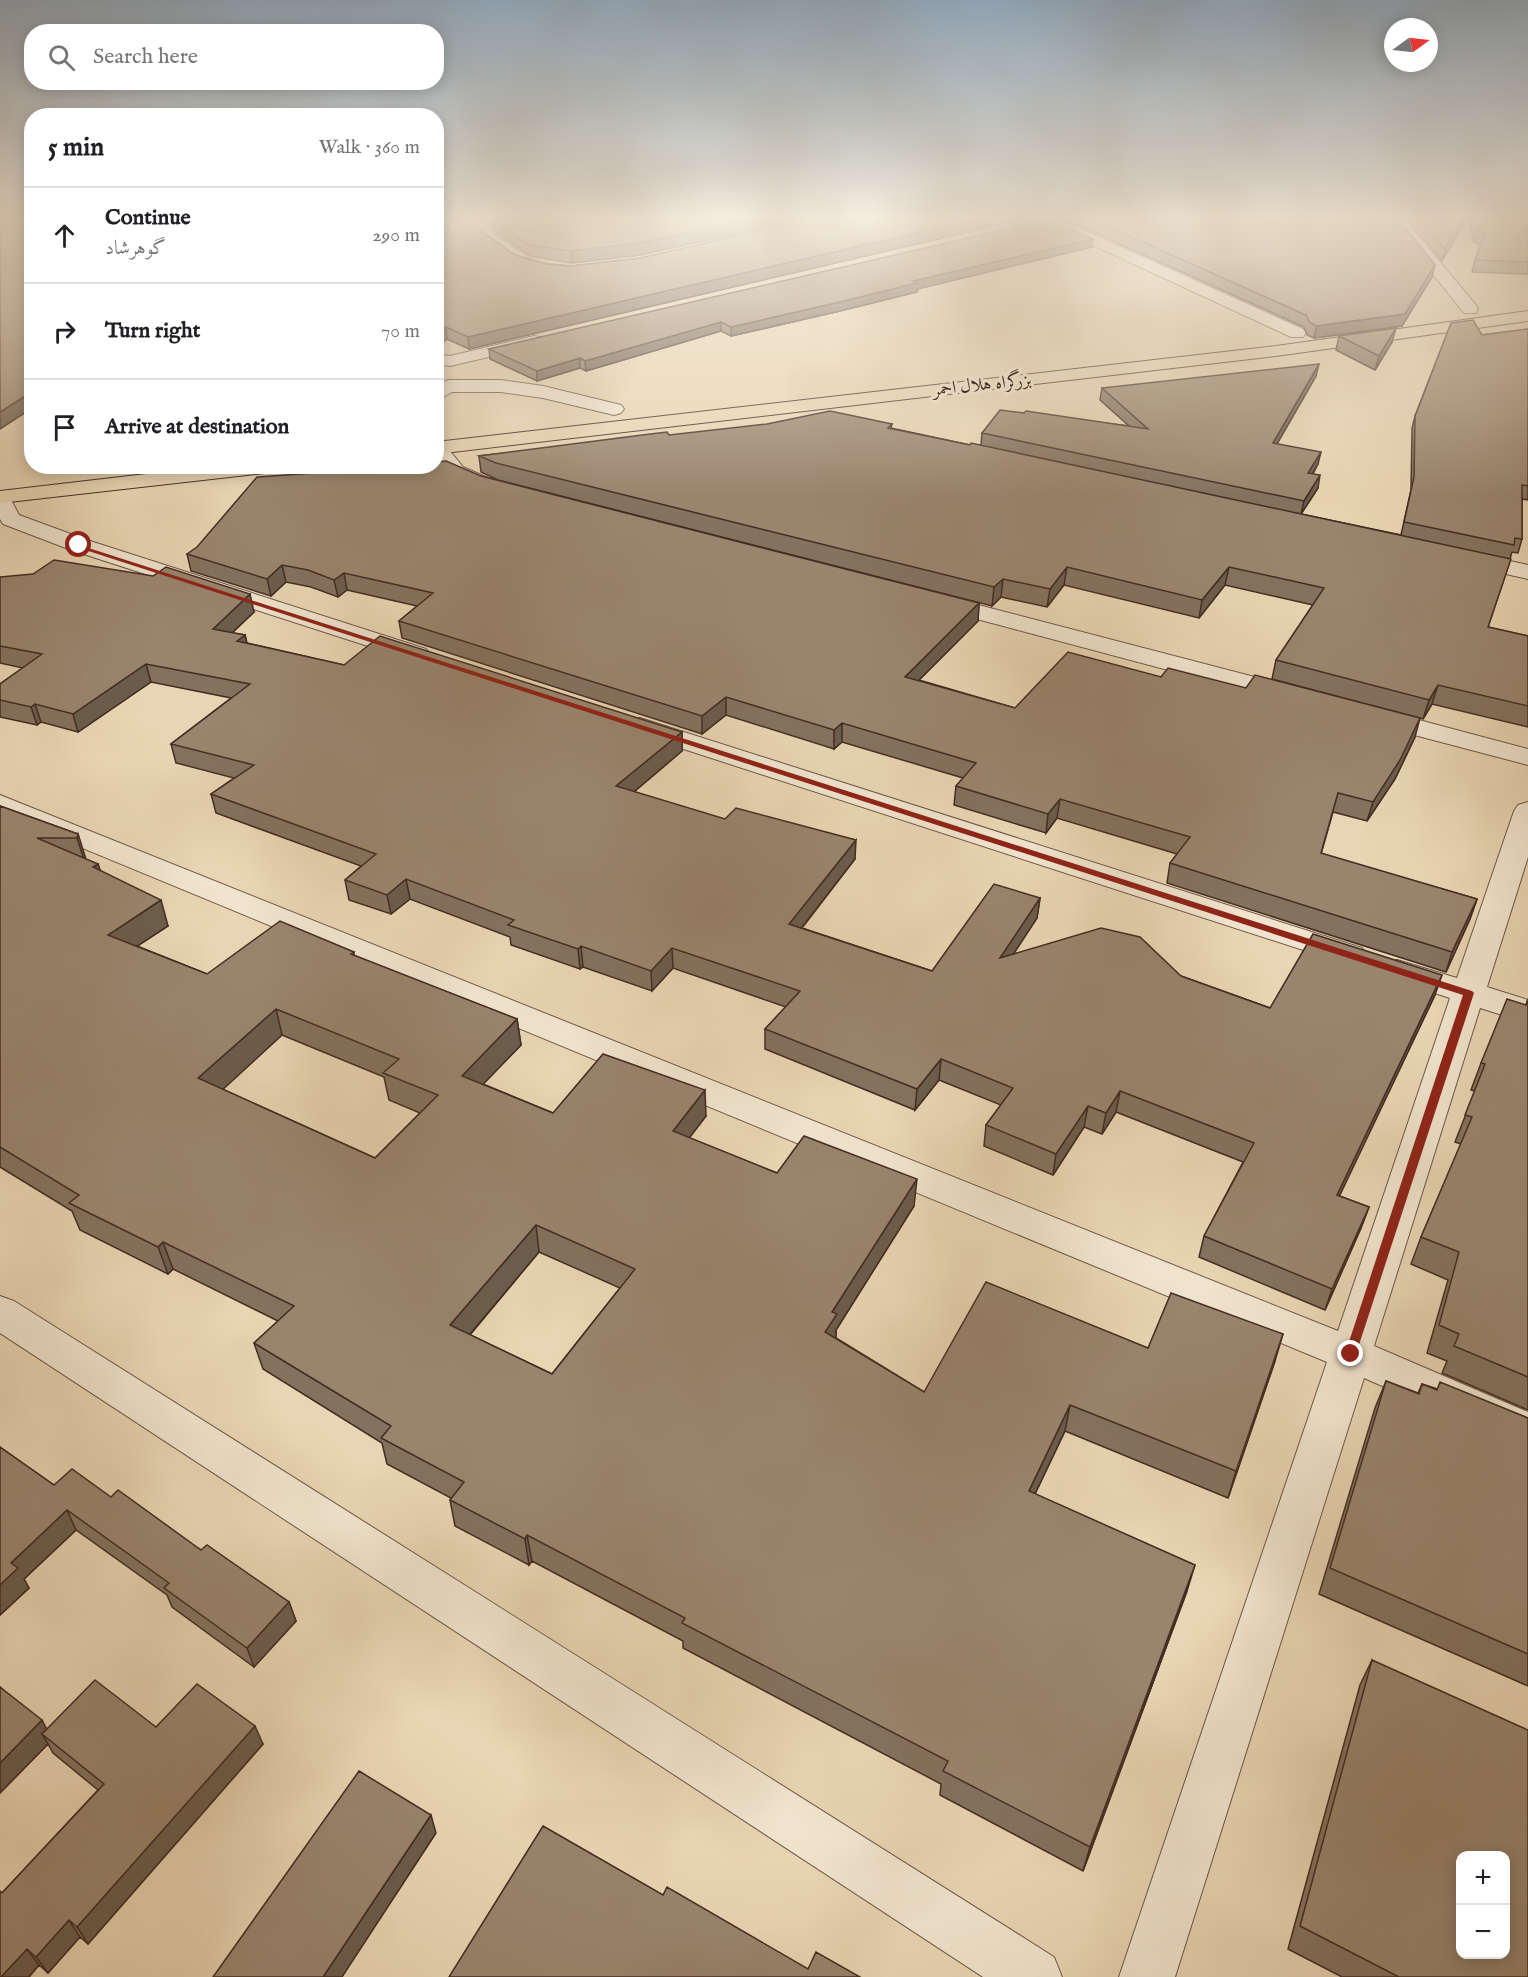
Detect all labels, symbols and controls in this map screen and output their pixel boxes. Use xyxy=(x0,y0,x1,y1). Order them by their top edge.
north arrow xyxy=(1384,18,1438,72)
search box xyxy=(24,24,444,90)
icon: search xyxy=(45,41,78,74)
text: Search here xyxy=(93,43,198,71)
text: 5 min xyxy=(48,131,104,164)
text: Walk · 360 m xyxy=(319,135,420,160)
text: Continue xyxy=(105,204,191,232)
icon: ahead xyxy=(48,219,81,252)
text: 290 m xyxy=(372,223,420,248)
text: گوهرشاد xyxy=(105,236,166,261)
icon: right xyxy=(48,315,81,348)
text: Turn right xyxy=(105,317,200,345)
text: 70 m xyxy=(381,319,420,344)
street label: بزرگراه هلال احمر xyxy=(930,367,1032,402)
icon: arrive xyxy=(48,411,81,444)
text: Arrive at destination xyxy=(105,413,289,441)
route start xyxy=(65,531,91,557)
route end xyxy=(1337,1340,1363,1366)
map controls xyxy=(1456,1851,1510,1959)
button: + xyxy=(1456,1851,1510,1905)
button: − xyxy=(1456,1905,1510,1959)

